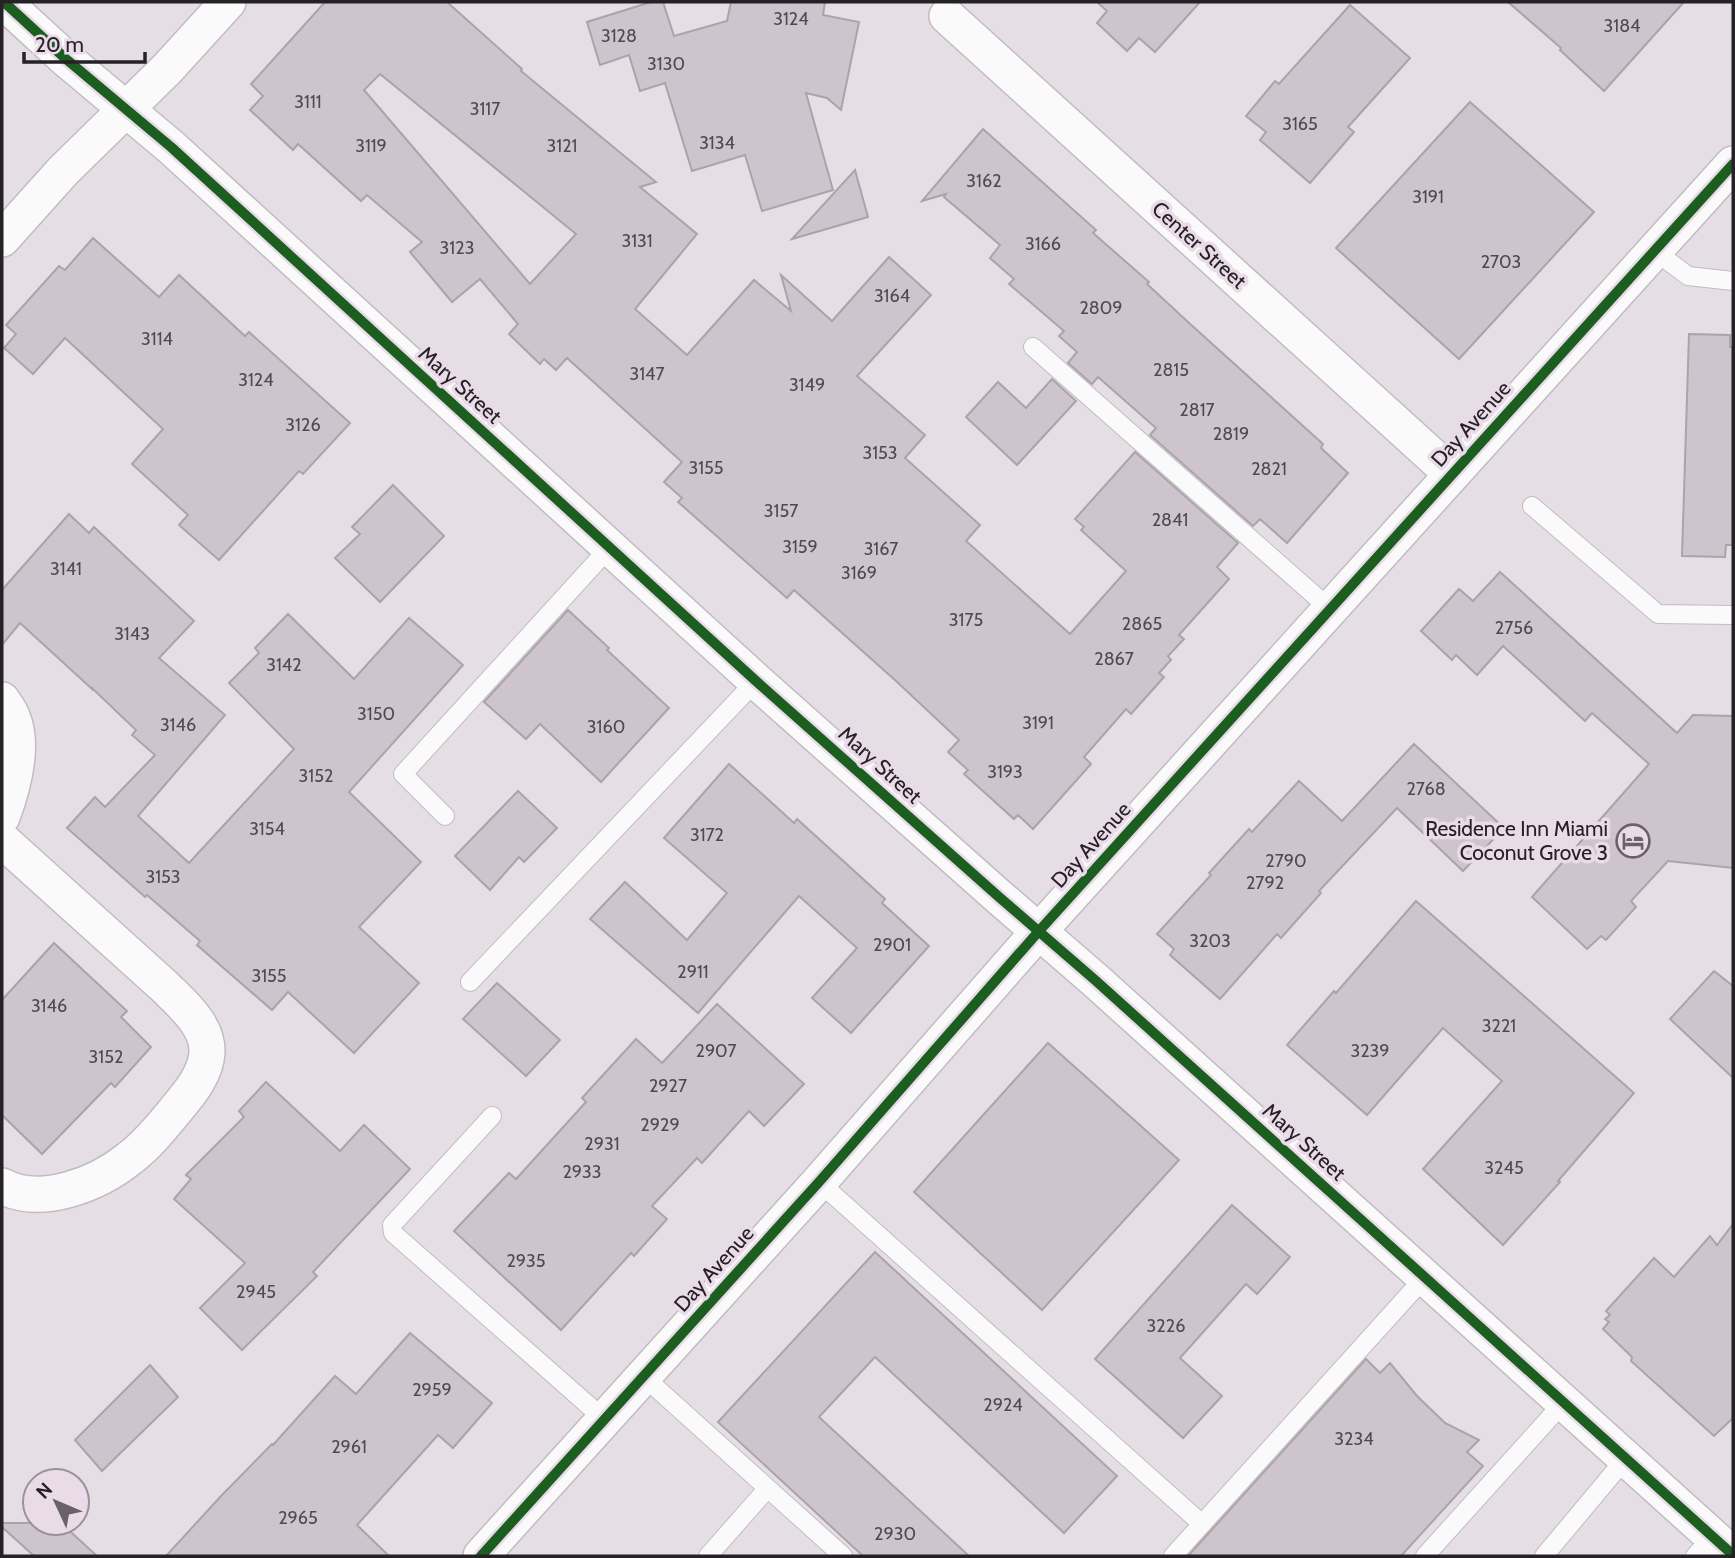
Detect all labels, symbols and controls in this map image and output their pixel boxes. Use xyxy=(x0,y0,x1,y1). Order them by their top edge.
house number: 3124 xyxy=(773,8,809,30)
house number: 3184 xyxy=(1604,15,1640,37)
scale bar xyxy=(24,21,145,65)
house number: 3128 xyxy=(601,25,637,47)
text: 20 m xyxy=(35,32,84,57)
house number: 3130 xyxy=(647,53,685,75)
house number: 3111 xyxy=(294,91,322,113)
house number: 3117 xyxy=(470,98,500,120)
house number: 3165 xyxy=(1282,113,1318,135)
house number: 3134 xyxy=(699,132,735,154)
house number: 3119 xyxy=(355,135,387,157)
house number: 3121 xyxy=(547,135,577,157)
house number: 3162 xyxy=(966,170,1002,192)
house number: 3191 xyxy=(1412,186,1444,208)
street label: Center Street xyxy=(1147,196,1252,293)
house number: 3131 xyxy=(621,230,653,252)
house number: 3166 xyxy=(1025,233,1061,255)
house number: 3123 xyxy=(440,237,474,259)
house number: 2703 xyxy=(1481,251,1521,273)
house number: 3164 xyxy=(874,285,910,307)
house number: 2809 xyxy=(1079,297,1123,319)
house number: 3114 xyxy=(141,328,173,350)
street label: Mary Street xyxy=(414,341,507,428)
house number: 2815 xyxy=(1153,359,1189,381)
house number: 3147 xyxy=(629,363,665,385)
house number: 3124 xyxy=(238,369,274,391)
house number: 3149 xyxy=(789,374,825,396)
street label: Day Avenue xyxy=(1426,375,1516,472)
house number: 2817 xyxy=(1179,399,1215,421)
house number: 3126 xyxy=(285,414,321,436)
house number: 2819 xyxy=(1213,423,1249,445)
house number: 3153 xyxy=(862,442,898,464)
house number: 3155 xyxy=(688,457,724,479)
house number: 2821 xyxy=(1251,458,1287,480)
house number: 3157 xyxy=(764,500,798,522)
house number: 2841 xyxy=(1152,509,1188,531)
house number: 3159 xyxy=(782,536,818,558)
house number: 3167 xyxy=(864,538,898,560)
house number: 3141 xyxy=(50,558,82,580)
house number: 3169 xyxy=(841,562,877,584)
house number: 3175 xyxy=(949,609,983,631)
house number: 2865 xyxy=(1122,613,1162,635)
house number: 2756 xyxy=(1495,617,1533,639)
house number: 3143 xyxy=(114,623,150,645)
house number: 2867 xyxy=(1094,648,1134,670)
house number: 3142 xyxy=(266,654,302,676)
house number: 3150 xyxy=(357,703,395,725)
house number: 3191 xyxy=(1022,712,1054,734)
house number: 3146 xyxy=(160,714,196,736)
house number: 3160 xyxy=(587,716,625,738)
street label: Mary Street xyxy=(834,721,927,808)
house number: 3193 xyxy=(987,761,1023,783)
house number: 3152 xyxy=(299,765,333,787)
house number: 2768 xyxy=(1406,778,1446,800)
street label: Day Avenue xyxy=(1046,796,1136,893)
place label: Residence Inn Miami Coconut Grove 3 xyxy=(1425,816,1608,865)
house number: 3154 xyxy=(249,818,285,840)
hotel icon: Residence Inn Miami Coconut Grove 3 xyxy=(1614,822,1652,860)
house number: 3172 xyxy=(690,824,724,846)
house number: 2790 xyxy=(1265,850,1307,872)
house number: 3153 xyxy=(145,866,181,888)
house number: 2792 xyxy=(1246,872,1284,894)
house number: 3203 xyxy=(1189,930,1231,952)
house number: 2901 xyxy=(873,934,911,956)
house number: 2911 xyxy=(677,961,709,983)
house number: 3155 xyxy=(251,965,287,987)
house number: 3146 xyxy=(31,995,67,1017)
house number: 3221 xyxy=(1482,1015,1516,1037)
house number: 2907 xyxy=(695,1040,737,1062)
house number: 3239 xyxy=(1350,1040,1390,1062)
house number: 3152 xyxy=(89,1046,123,1068)
house number: 2927 xyxy=(649,1075,687,1097)
street label: Mary Street xyxy=(1258,1098,1351,1185)
house number: 2929 xyxy=(640,1114,680,1136)
house number: 2931 xyxy=(584,1133,620,1155)
house number: 3245 xyxy=(1484,1157,1524,1179)
house number: 2933 xyxy=(562,1161,602,1183)
street label: Day Avenue xyxy=(669,1220,759,1317)
house number: 2935 xyxy=(506,1250,546,1272)
house number: 2945 xyxy=(236,1281,276,1303)
house number: 3226 xyxy=(1147,1315,1185,1337)
house number: 2959 xyxy=(412,1379,452,1401)
house number: 2924 xyxy=(983,1394,1023,1416)
house number: 3234 xyxy=(1334,1428,1374,1450)
house number: 2961 xyxy=(331,1436,367,1458)
north arrow xyxy=(21,1467,91,1537)
text: N xyxy=(31,1478,57,1503)
house number: 2965 xyxy=(278,1507,318,1529)
house number: 2930 xyxy=(874,1523,916,1545)

